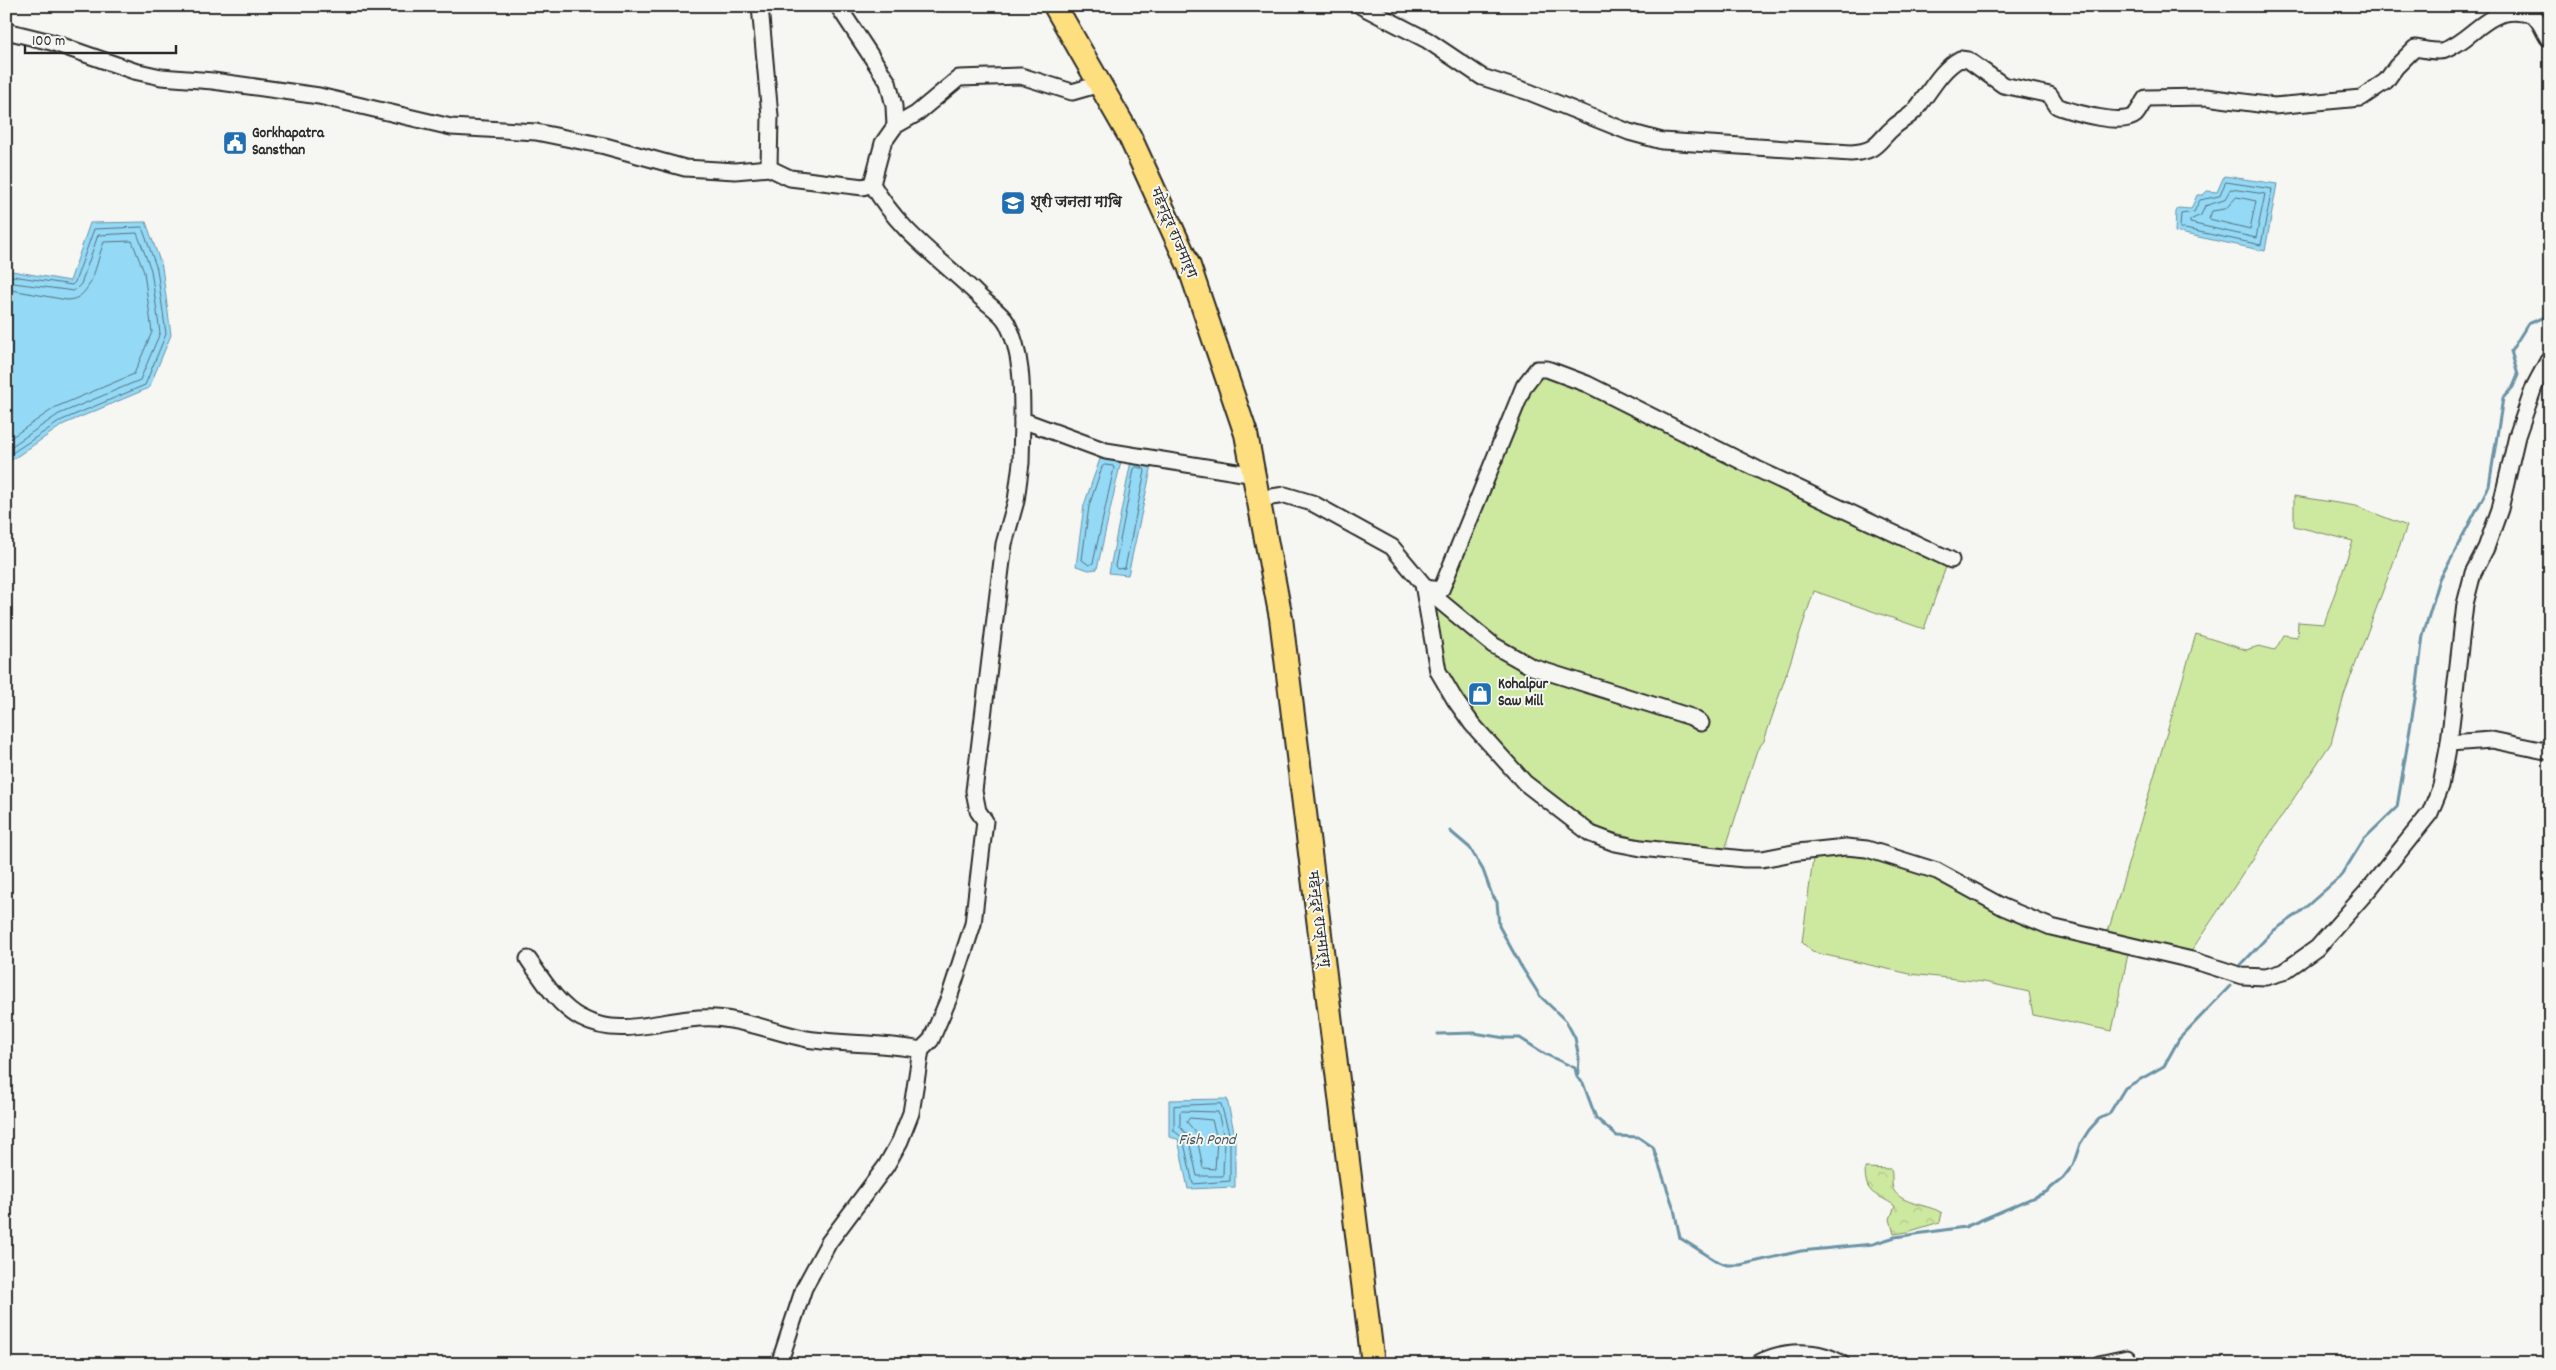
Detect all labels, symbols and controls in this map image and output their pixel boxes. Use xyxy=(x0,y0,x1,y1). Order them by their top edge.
scale bar xyxy=(25,22,176,54)
text: 100 m xyxy=(32,31,65,53)
place label: Gorkhapatra Sansthan xyxy=(252,123,325,162)
public building icon: Gorkhapatra Sansthan xyxy=(222,130,248,156)
street label: महेन्द्र राजमार्ग xyxy=(1144,183,1203,283)
school or university icon: श्री जनता माबि xyxy=(1000,190,1026,216)
place label: श्री जनता माबि xyxy=(1030,192,1122,214)
place label: Kohalpur Saw Mill xyxy=(1498,674,1548,713)
shop icon: Kohalpur Saw Mill xyxy=(1467,681,1493,707)
street label: महेन्द्र राज्मार्ग् xyxy=(1301,869,1335,970)
water label: Fish Pond xyxy=(1178,1129,1238,1152)

